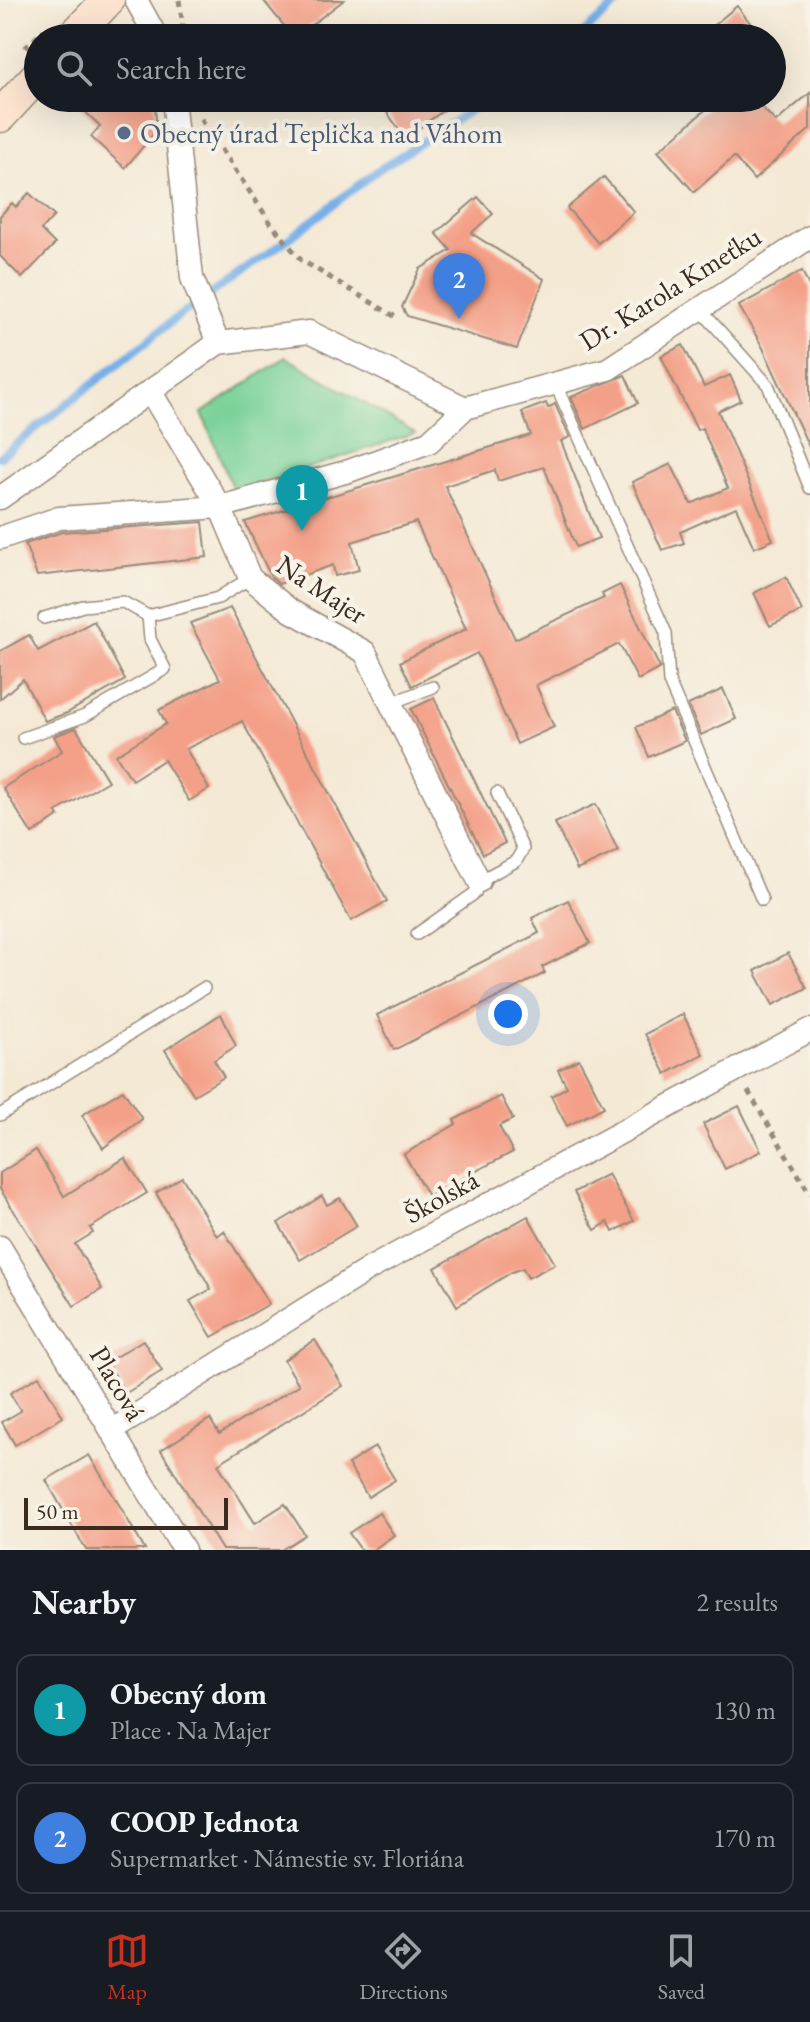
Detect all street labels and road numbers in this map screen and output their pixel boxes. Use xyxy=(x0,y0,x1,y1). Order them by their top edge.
street label: Dr. Karola Kmeťku xyxy=(572,218,768,358)
street label: Na Majer xyxy=(270,546,375,632)
street label: Školská xyxy=(397,1161,485,1231)
street label: Placová xyxy=(82,1339,155,1428)

